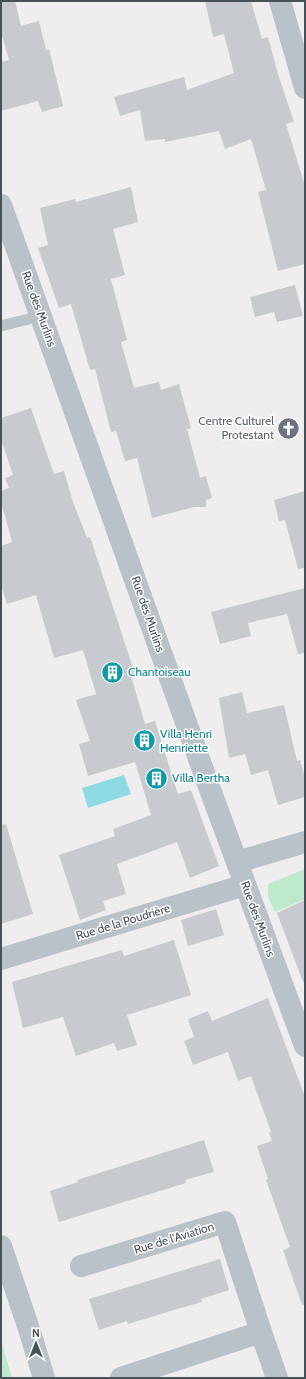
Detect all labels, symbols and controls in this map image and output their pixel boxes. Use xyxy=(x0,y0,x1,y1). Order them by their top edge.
street label: Rue des Murlins xyxy=(19,269,60,349)
place label: Centre Culturel Protestant xyxy=(198,413,274,442)
church icon: Centre Culturel Protestant xyxy=(276,415,302,441)
street label: Rue des Murlins xyxy=(128,574,169,654)
building icon: Chantoiseau xyxy=(99,659,125,685)
place label: Chantoiseau xyxy=(128,664,191,679)
place label: Villa Henri Henriette xyxy=(160,726,212,755)
building icon: Villa Henri Henriette xyxy=(132,728,158,754)
building icon: Villa Bertha xyxy=(143,765,169,791)
place label: Villa Bertha xyxy=(172,770,230,785)
street label: Rue des Murlins xyxy=(238,879,279,959)
street label: Rue de la Poudrière xyxy=(74,900,172,943)
street label: Rue de l'Aviation xyxy=(132,1218,216,1257)
north arrow xyxy=(16,1323,56,1363)
text: N xyxy=(32,1326,40,1340)

